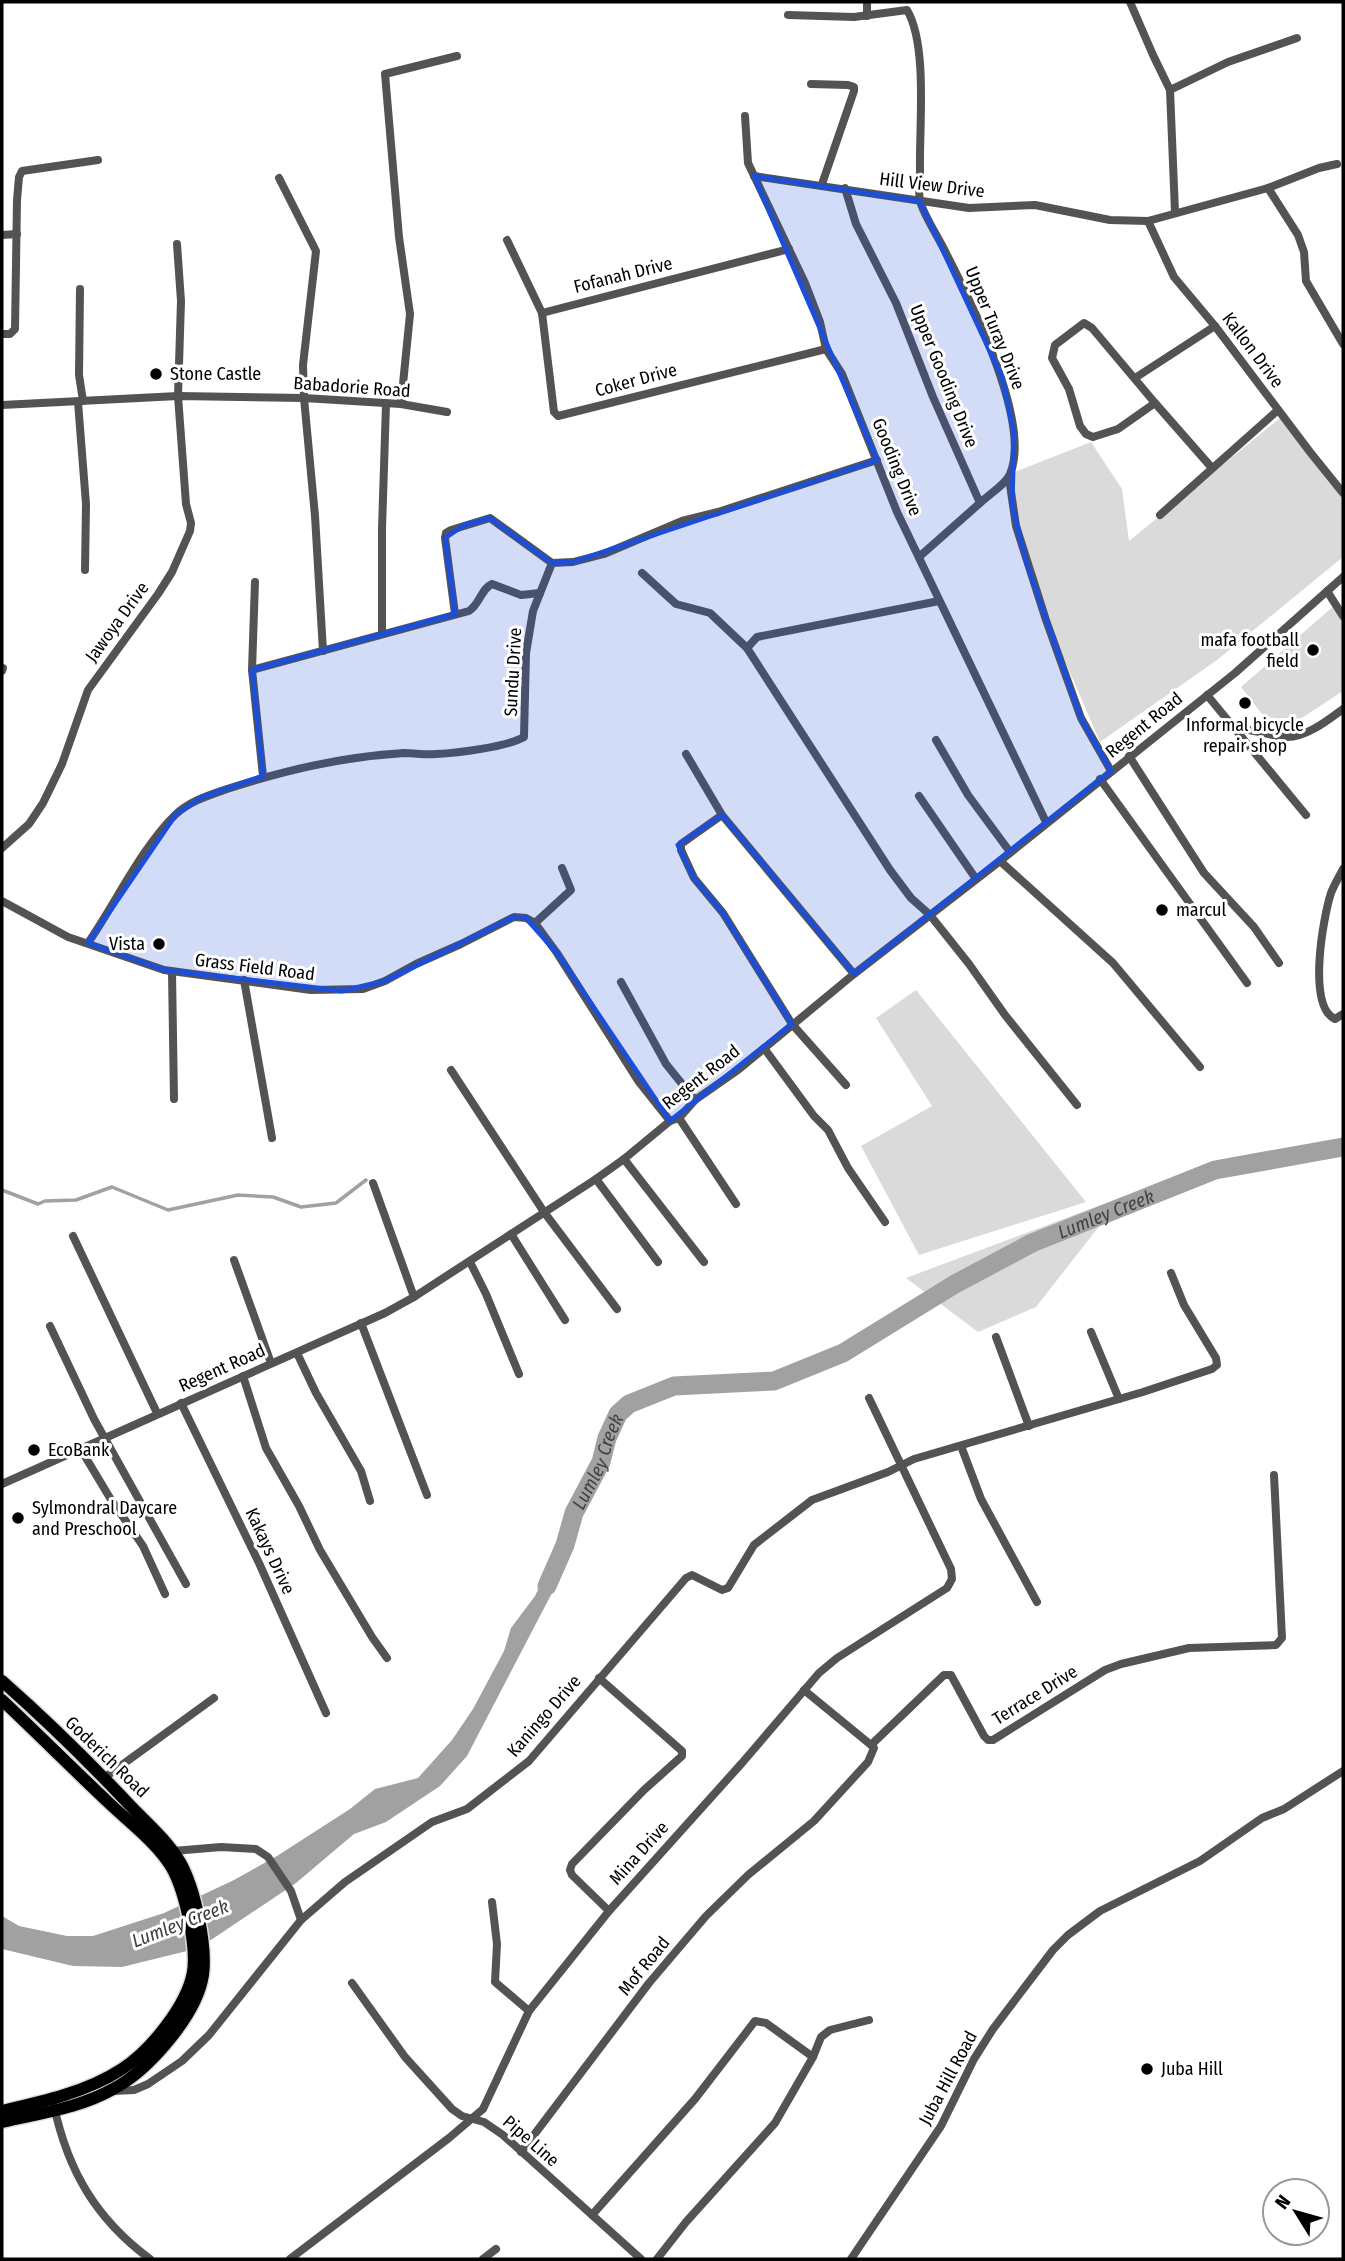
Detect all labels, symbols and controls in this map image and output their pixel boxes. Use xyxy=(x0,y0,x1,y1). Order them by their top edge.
street label: Hill View Drive xyxy=(878,168,986,202)
street label: Fofanah Drive xyxy=(571,252,675,298)
street label: Upper Turay Drive xyxy=(960,263,1030,393)
street label: Upper Gooding Drive xyxy=(905,301,983,451)
street label: Kallon Drive xyxy=(1218,308,1289,392)
street label: Coker Drive xyxy=(593,358,680,401)
place label: Stone Castle xyxy=(170,363,261,385)
marker: Stone Castle xyxy=(148,366,164,382)
street label: Babadorie Road xyxy=(293,372,411,402)
street label: Gooding Drive xyxy=(867,415,927,519)
street label: Jawoya Drive xyxy=(81,578,154,666)
street label: Sundu Drive xyxy=(500,627,526,717)
place label: mafa football field xyxy=(1200,629,1299,672)
marker: mafa football field xyxy=(1305,642,1321,658)
street label: Regent Road xyxy=(1101,687,1187,763)
marker: Informal bicycle repair shop xyxy=(1237,695,1253,711)
place label: Informal bicycle repair shop xyxy=(1186,714,1304,757)
place label: marcul xyxy=(1176,899,1226,921)
marker: marcul xyxy=(1154,902,1170,918)
place label: Vista xyxy=(109,933,145,955)
marker: Vista xyxy=(151,936,167,952)
street label: Grass Field Road xyxy=(194,949,316,985)
street label: Regent Road xyxy=(658,1040,744,1114)
water label: Lumley Creek xyxy=(1054,1184,1158,1244)
street label: Regent Road xyxy=(175,1339,269,1397)
water label: Lumley Creek xyxy=(567,1410,629,1513)
place label: EcoBank xyxy=(48,1439,110,1461)
marker: EcoBank xyxy=(26,1442,42,1458)
place label: Sylmondral Daycare and Preschool xyxy=(32,1497,177,1540)
street label: Kakays Drive xyxy=(240,1504,300,1598)
marker: Sylmondral Daycare and Preschool xyxy=(10,1510,26,1526)
street label: Terrace Drive xyxy=(989,1660,1081,1730)
street label: Kaningo Drive xyxy=(502,1670,586,1762)
street label: Goderich Road xyxy=(61,1712,153,1802)
street label: Mina Drive xyxy=(605,1817,673,1889)
water label: Lumley Creek xyxy=(129,1894,232,1952)
street label: Mof Road xyxy=(614,1932,674,2000)
street label: Juba Hill Road xyxy=(914,2027,982,2129)
place label: Juba Hill xyxy=(1161,2058,1223,2080)
marker: Juba Hill xyxy=(1139,2061,1155,2077)
street label: Pipe Line xyxy=(498,2111,564,2172)
north arrow xyxy=(1261,2177,1331,2247)
text: N xyxy=(1270,2191,1295,2214)

